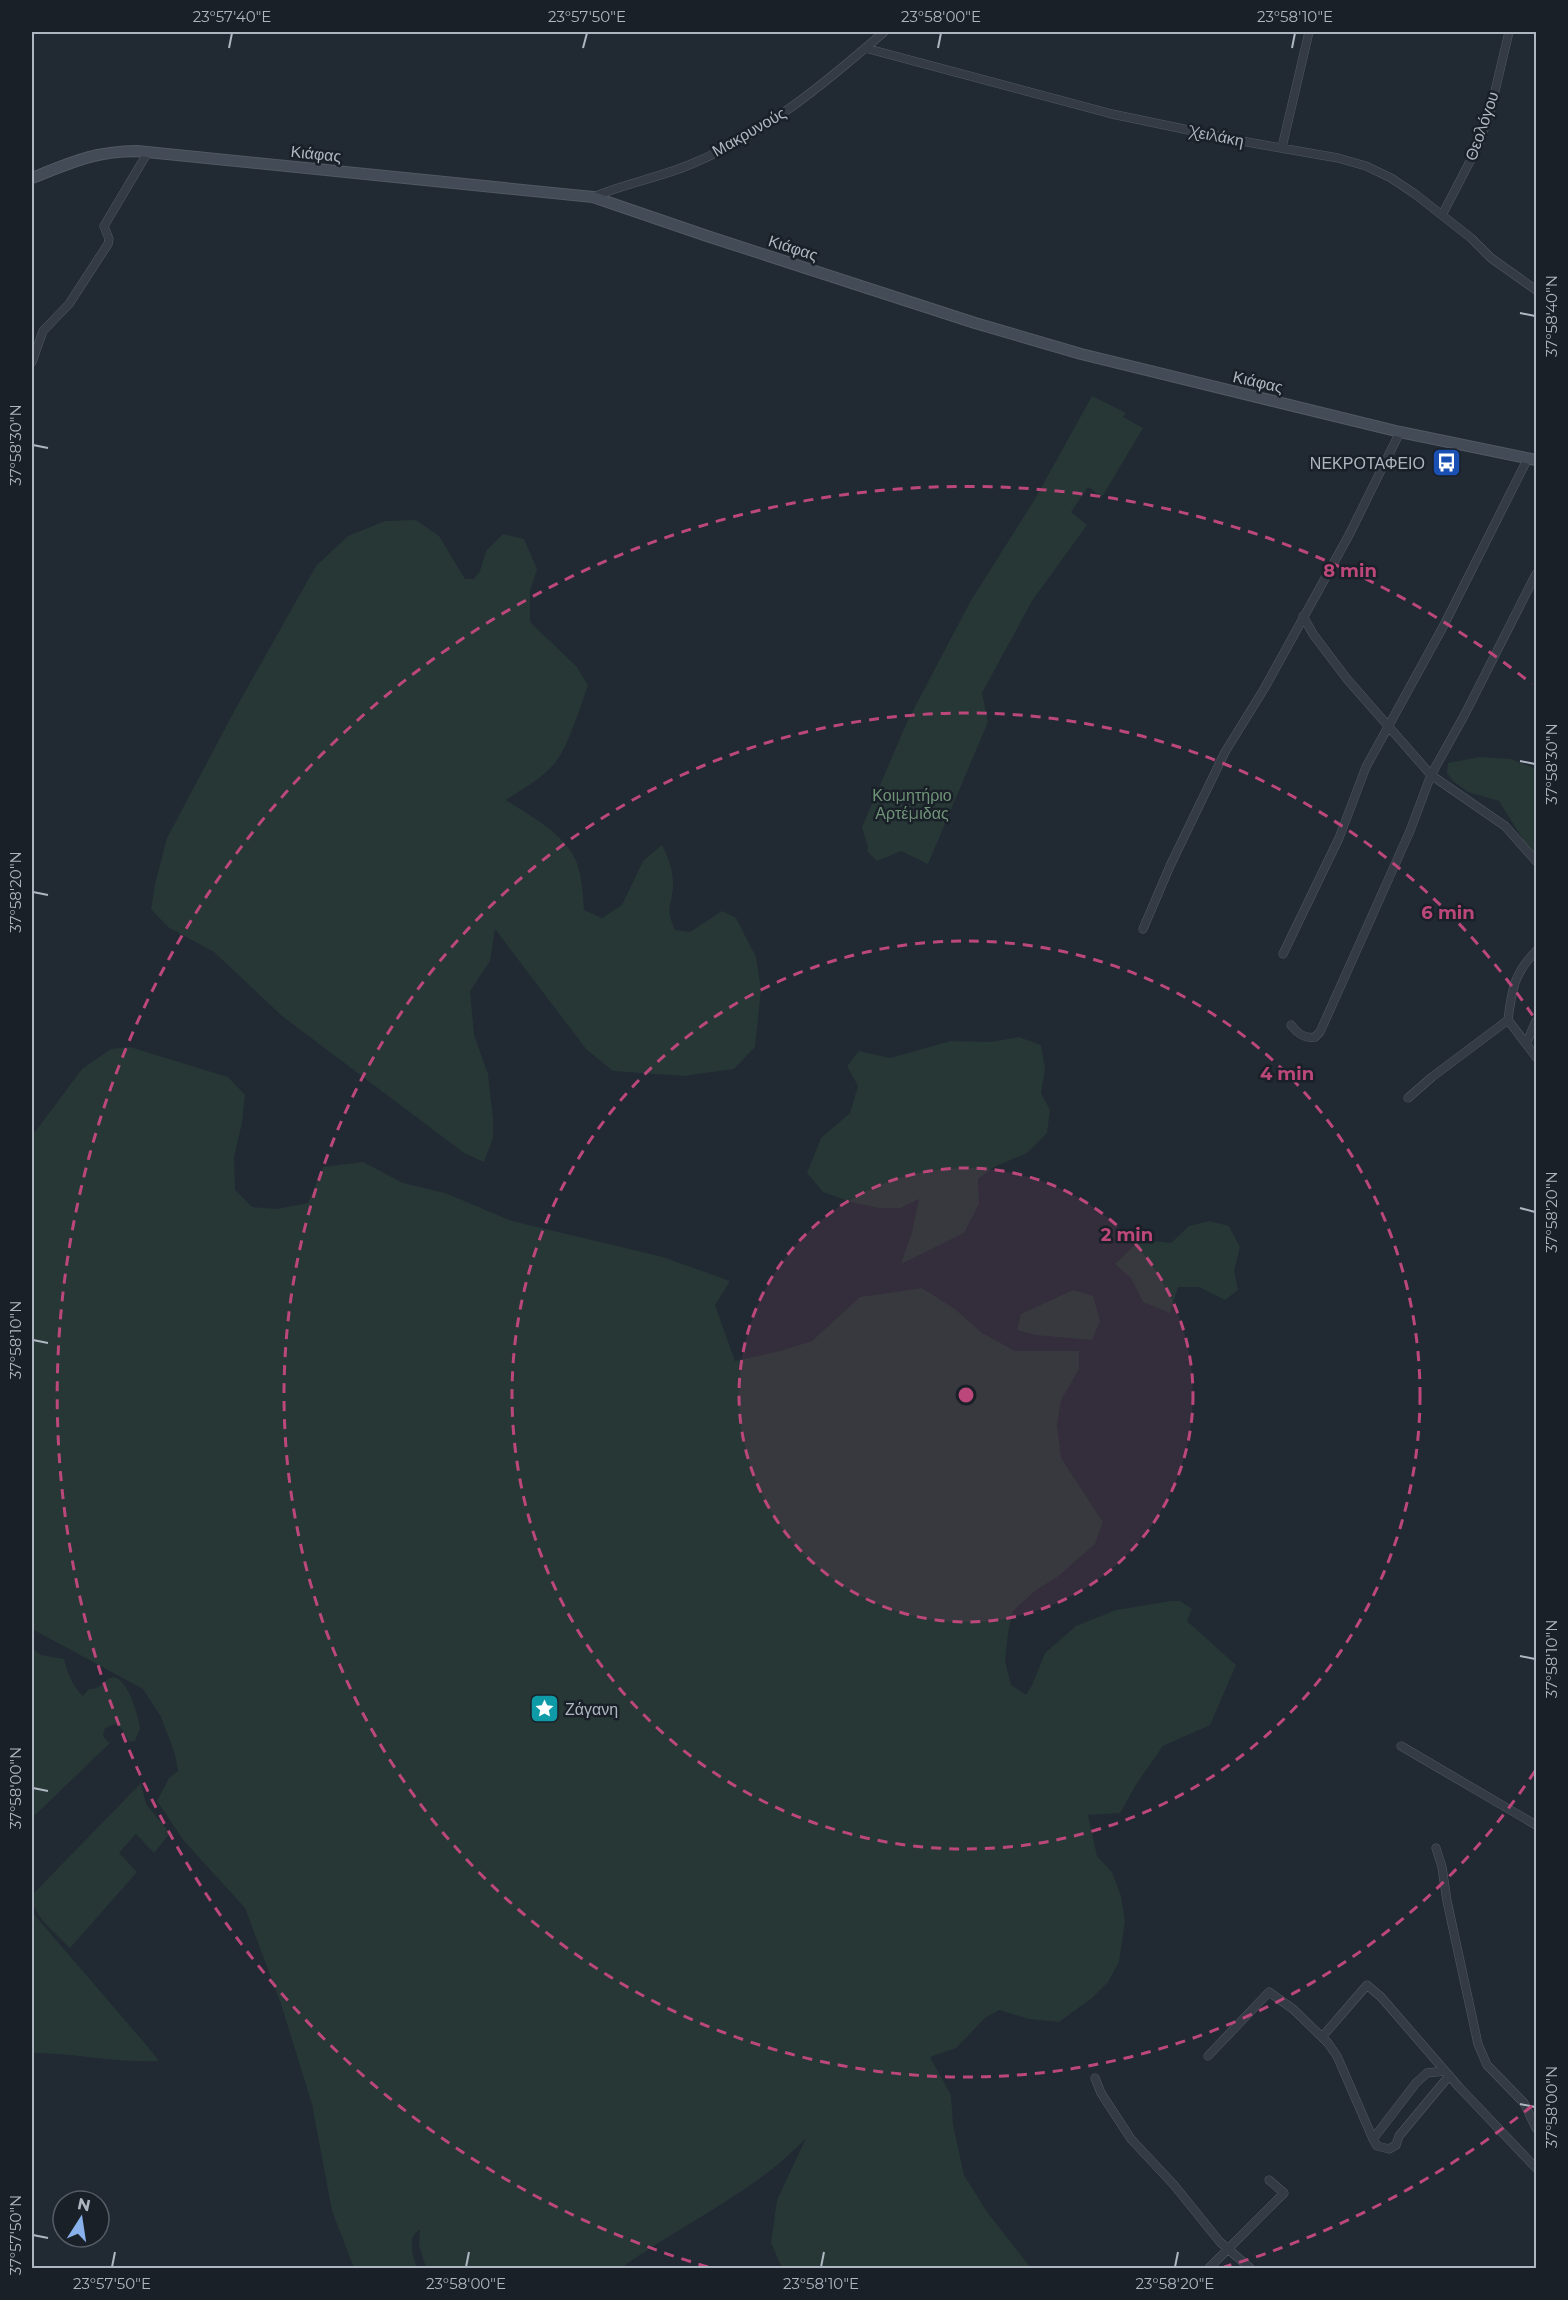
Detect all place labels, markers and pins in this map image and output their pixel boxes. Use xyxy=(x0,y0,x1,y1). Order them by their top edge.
bus stop icon: ΝΕΚΡΟΤΑΦΕΙΟ xyxy=(1430,447,1462,479)
place label: ΝΕΚΡΟΤΑΦΕΙΟ xyxy=(1310,454,1425,473)
centre of rings xyxy=(956,1385,976,1405)
place icon: Ζάγανη xyxy=(528,1693,560,1725)
place label: Ζάγανη xyxy=(565,1700,618,1719)

